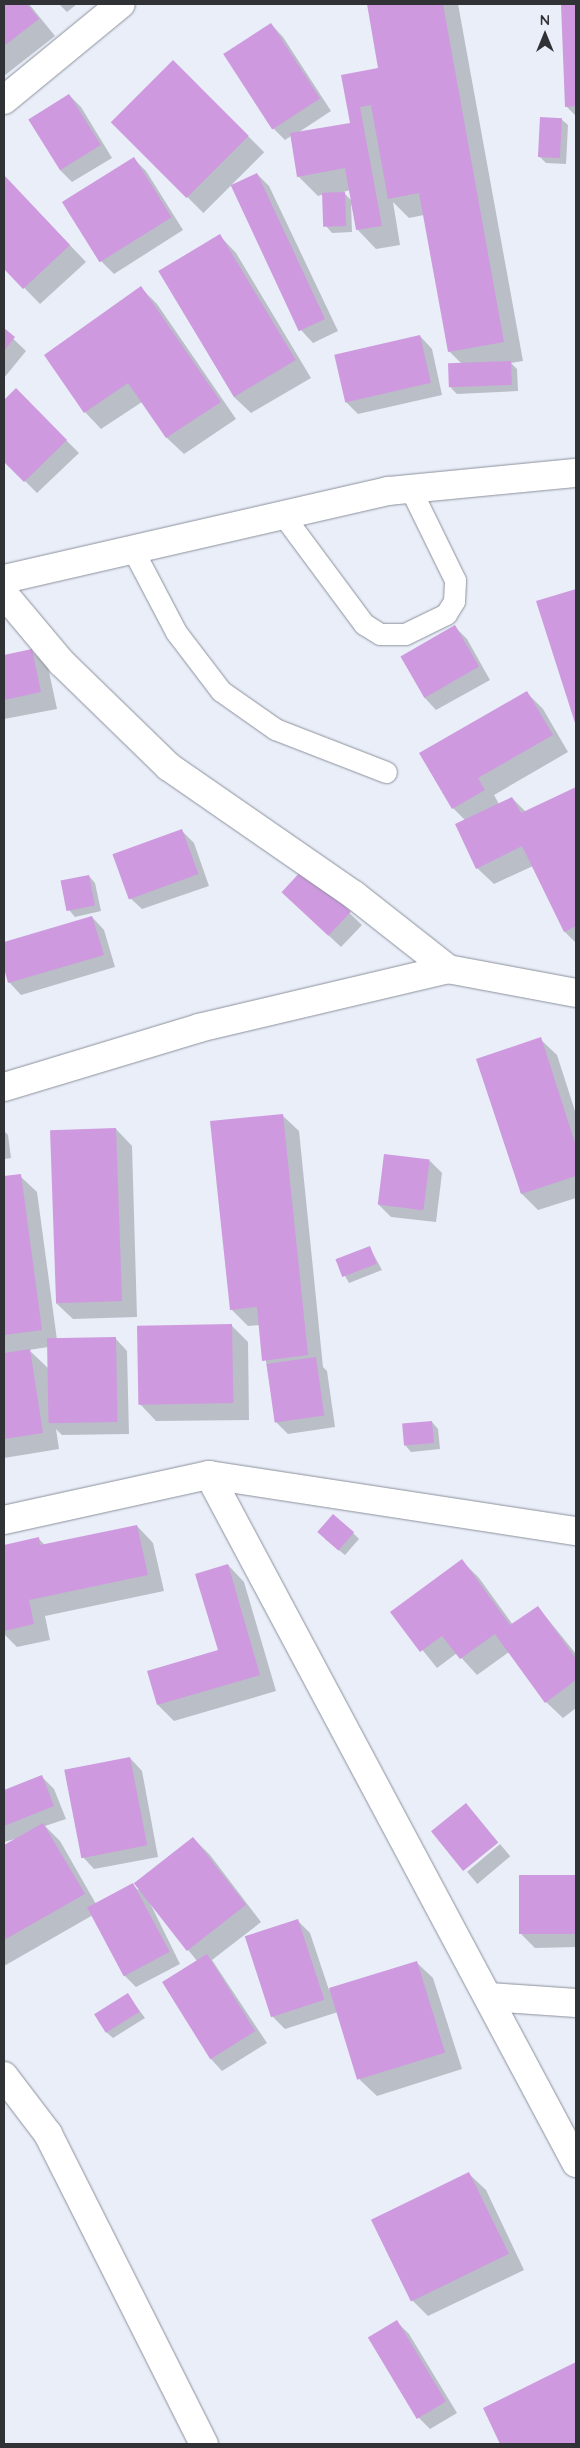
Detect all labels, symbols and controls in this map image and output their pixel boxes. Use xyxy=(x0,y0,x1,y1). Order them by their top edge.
north arrow xyxy=(520,10,570,60)
text: N xyxy=(540,11,550,29)

